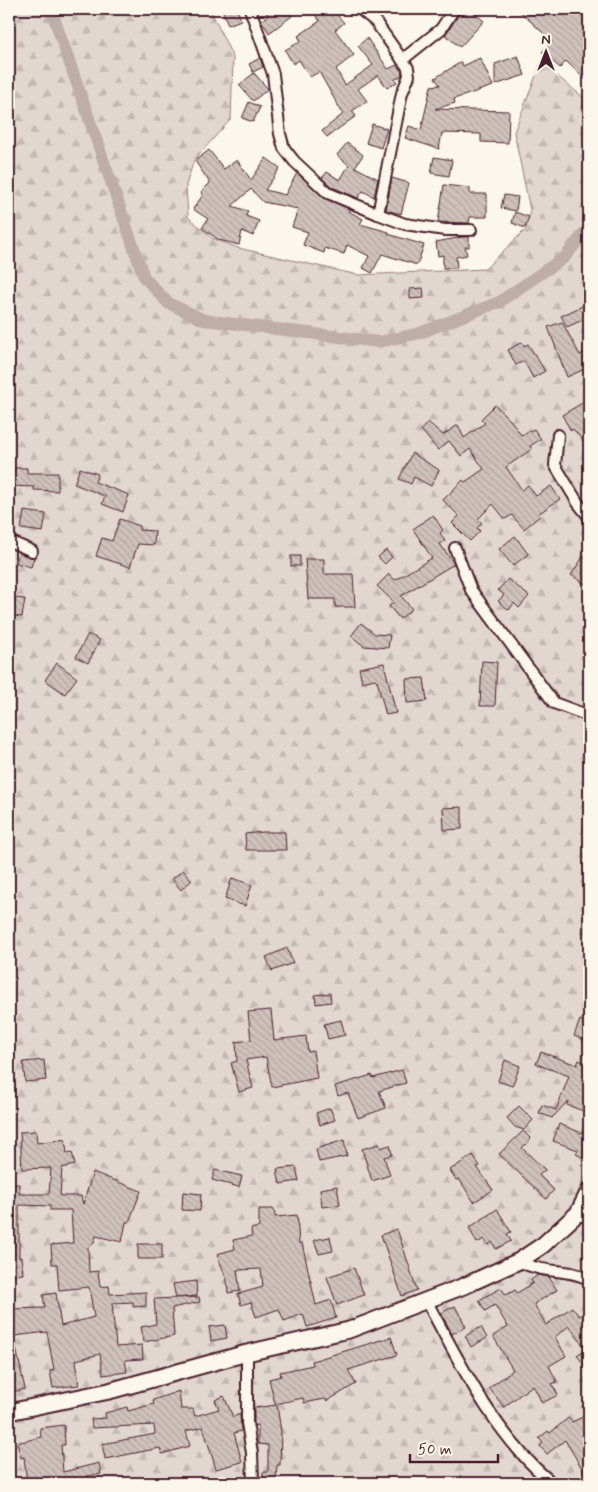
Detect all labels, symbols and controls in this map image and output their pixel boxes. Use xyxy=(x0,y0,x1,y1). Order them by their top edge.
north arrow xyxy=(520,28,570,78)
text: N xyxy=(541,31,551,49)
scale bar xyxy=(410,1432,498,1464)
text: 50 m xyxy=(418,1440,452,1460)

